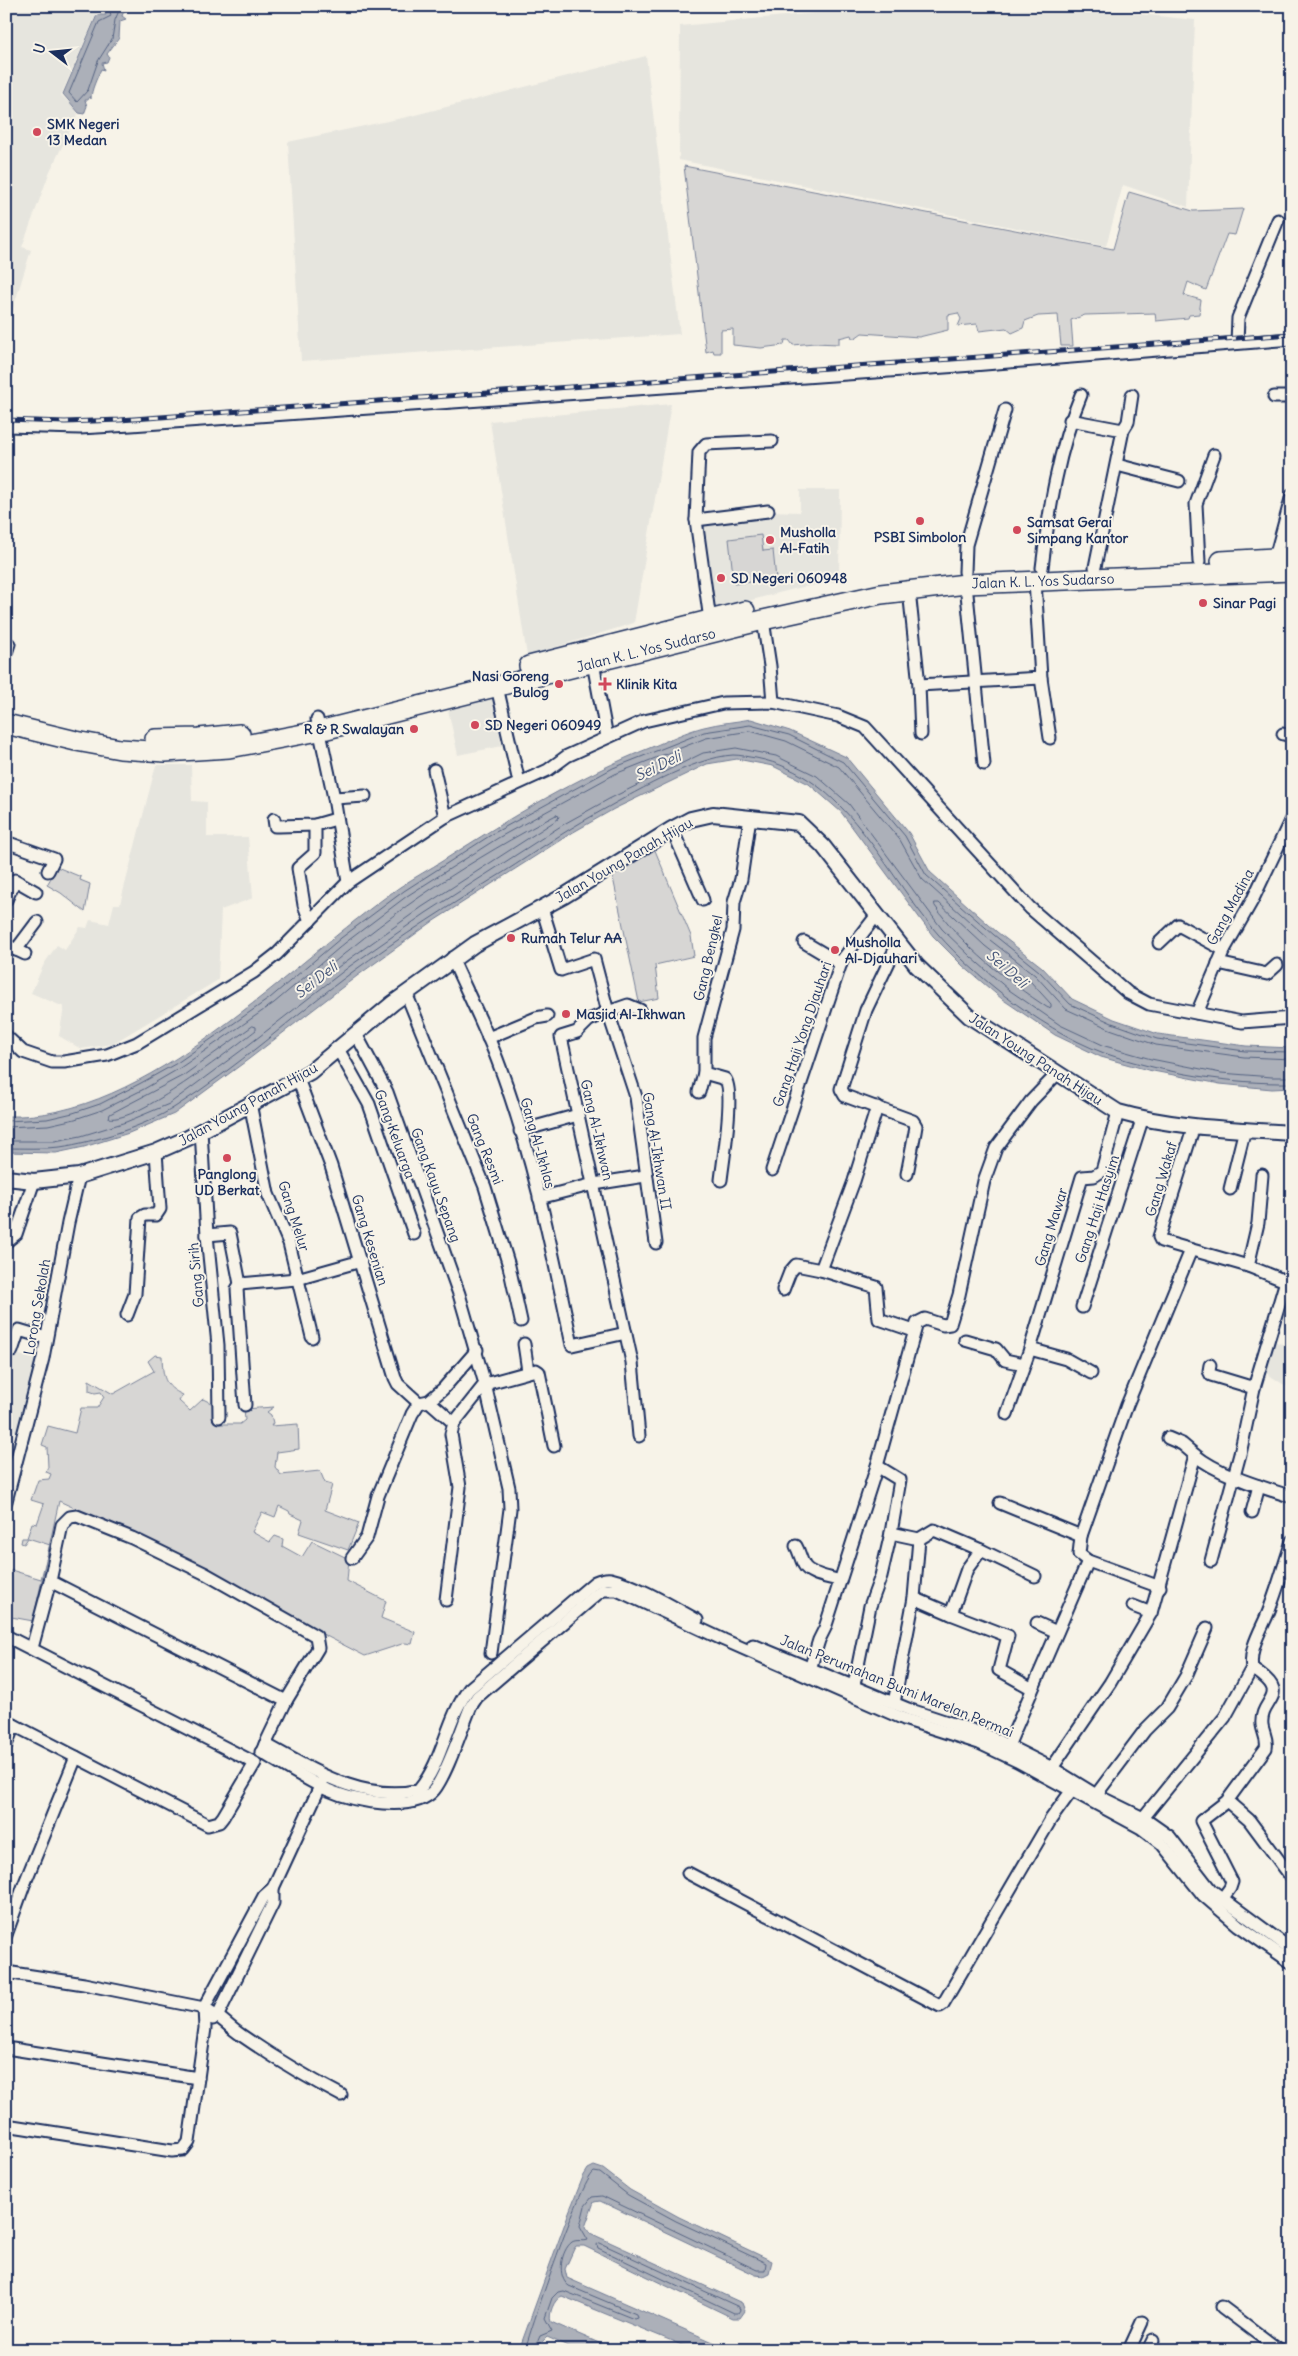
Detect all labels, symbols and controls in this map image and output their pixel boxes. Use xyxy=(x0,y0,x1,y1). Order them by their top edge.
north arrow xyxy=(28,28,78,78)
text: U xyxy=(30,41,49,55)
place label: SMK Negeri 13 Medan xyxy=(47,115,119,149)
marker: SMK Negeri 13 Medan xyxy=(31,126,43,138)
place label: Samsat Gerai Simpang Kantor xyxy=(1027,513,1129,547)
marker: PSBI Simbolon xyxy=(914,515,926,527)
place label: Musholla Al-Fatih xyxy=(780,523,836,557)
marker: Samsat Gerai Simpang Kantor xyxy=(1011,524,1023,536)
place label: PSBI Simbolon xyxy=(874,528,966,546)
marker: Musholla Al-Fatih xyxy=(764,534,776,546)
place label: SD Negeri 060948 xyxy=(731,569,847,587)
street label: Jalan K. L. Yos Sudarso xyxy=(971,570,1115,592)
marker: SD Negeri 060948 xyxy=(715,572,727,584)
place label: Sinar Pagi xyxy=(1213,594,1276,612)
marker: Sinar Pagi xyxy=(1197,597,1209,609)
street label: Jalan K. L. Yos Sudarso xyxy=(575,624,718,676)
place label: Nasi Goreng Bulog xyxy=(472,667,549,701)
place label: Klinik Kita xyxy=(616,675,677,693)
marker: Klinik Kita xyxy=(598,677,612,691)
marker: Nasi Goreng Bulog xyxy=(553,678,565,690)
place label: SD Negeri 060949 xyxy=(485,716,601,734)
marker: SD Negeri 060949 xyxy=(469,719,481,731)
place label: R & R Swalayan xyxy=(304,720,404,738)
marker: R & R Swalayan xyxy=(408,723,420,735)
water label: Sei Deli xyxy=(632,746,685,785)
street label: Jalan Young Panah Hijau xyxy=(552,813,696,907)
street label: Gang Madina xyxy=(1202,866,1258,948)
street label: Gang Bengkel xyxy=(689,913,727,1003)
place label: Rumah Telur AA xyxy=(521,929,622,947)
marker: Rumah Telur AA xyxy=(505,932,517,944)
place label: Musholla Al-Djauhari xyxy=(845,933,917,967)
marker: Musholla Al-Djauhari xyxy=(829,944,841,956)
water label: Sei Deli xyxy=(983,945,1033,993)
water label: Sei Deli xyxy=(291,956,342,1002)
street label: Gang Haji Yong Djauhari xyxy=(769,959,835,1109)
place label: Masjid Al-Ikhwan xyxy=(576,1005,685,1023)
marker: Masjid Al-Ikhwan xyxy=(560,1008,572,1020)
street label: Jalan Young Panah Hijau xyxy=(966,1009,1106,1109)
street label: Jalan Young Panah Hijau xyxy=(176,1058,320,1150)
street label: Gang Al-Ikhwan xyxy=(577,1078,617,1182)
street label: Gang Keluarga xyxy=(370,1087,420,1181)
street label: Gang Al-Ikhwan II xyxy=(639,1091,675,1211)
street label: Gang Al-Ikhlas xyxy=(516,1095,560,1191)
street label: Gang Resmi xyxy=(463,1111,507,1187)
street label: Gang Kayu Sepang xyxy=(407,1125,465,1245)
street label: Gang Wakaf xyxy=(1141,1139,1181,1219)
marker: Panglong UD Berkat xyxy=(221,1152,233,1164)
street label: Gang Haji Hasyim xyxy=(1071,1153,1123,1265)
place label: Panglong UD Berkat xyxy=(194,1165,260,1199)
street label: Gang Melur xyxy=(274,1178,314,1254)
street label: Gang Mawar xyxy=(1031,1185,1072,1269)
street label: Gang Kesenian xyxy=(348,1192,392,1288)
street label: Gang Sirih xyxy=(184,1242,208,1308)
street label: Lorong Sekolah xyxy=(20,1257,54,1357)
street label: Jalan Perumahan Bumi Marelan Permai xyxy=(778,1631,1016,1741)

